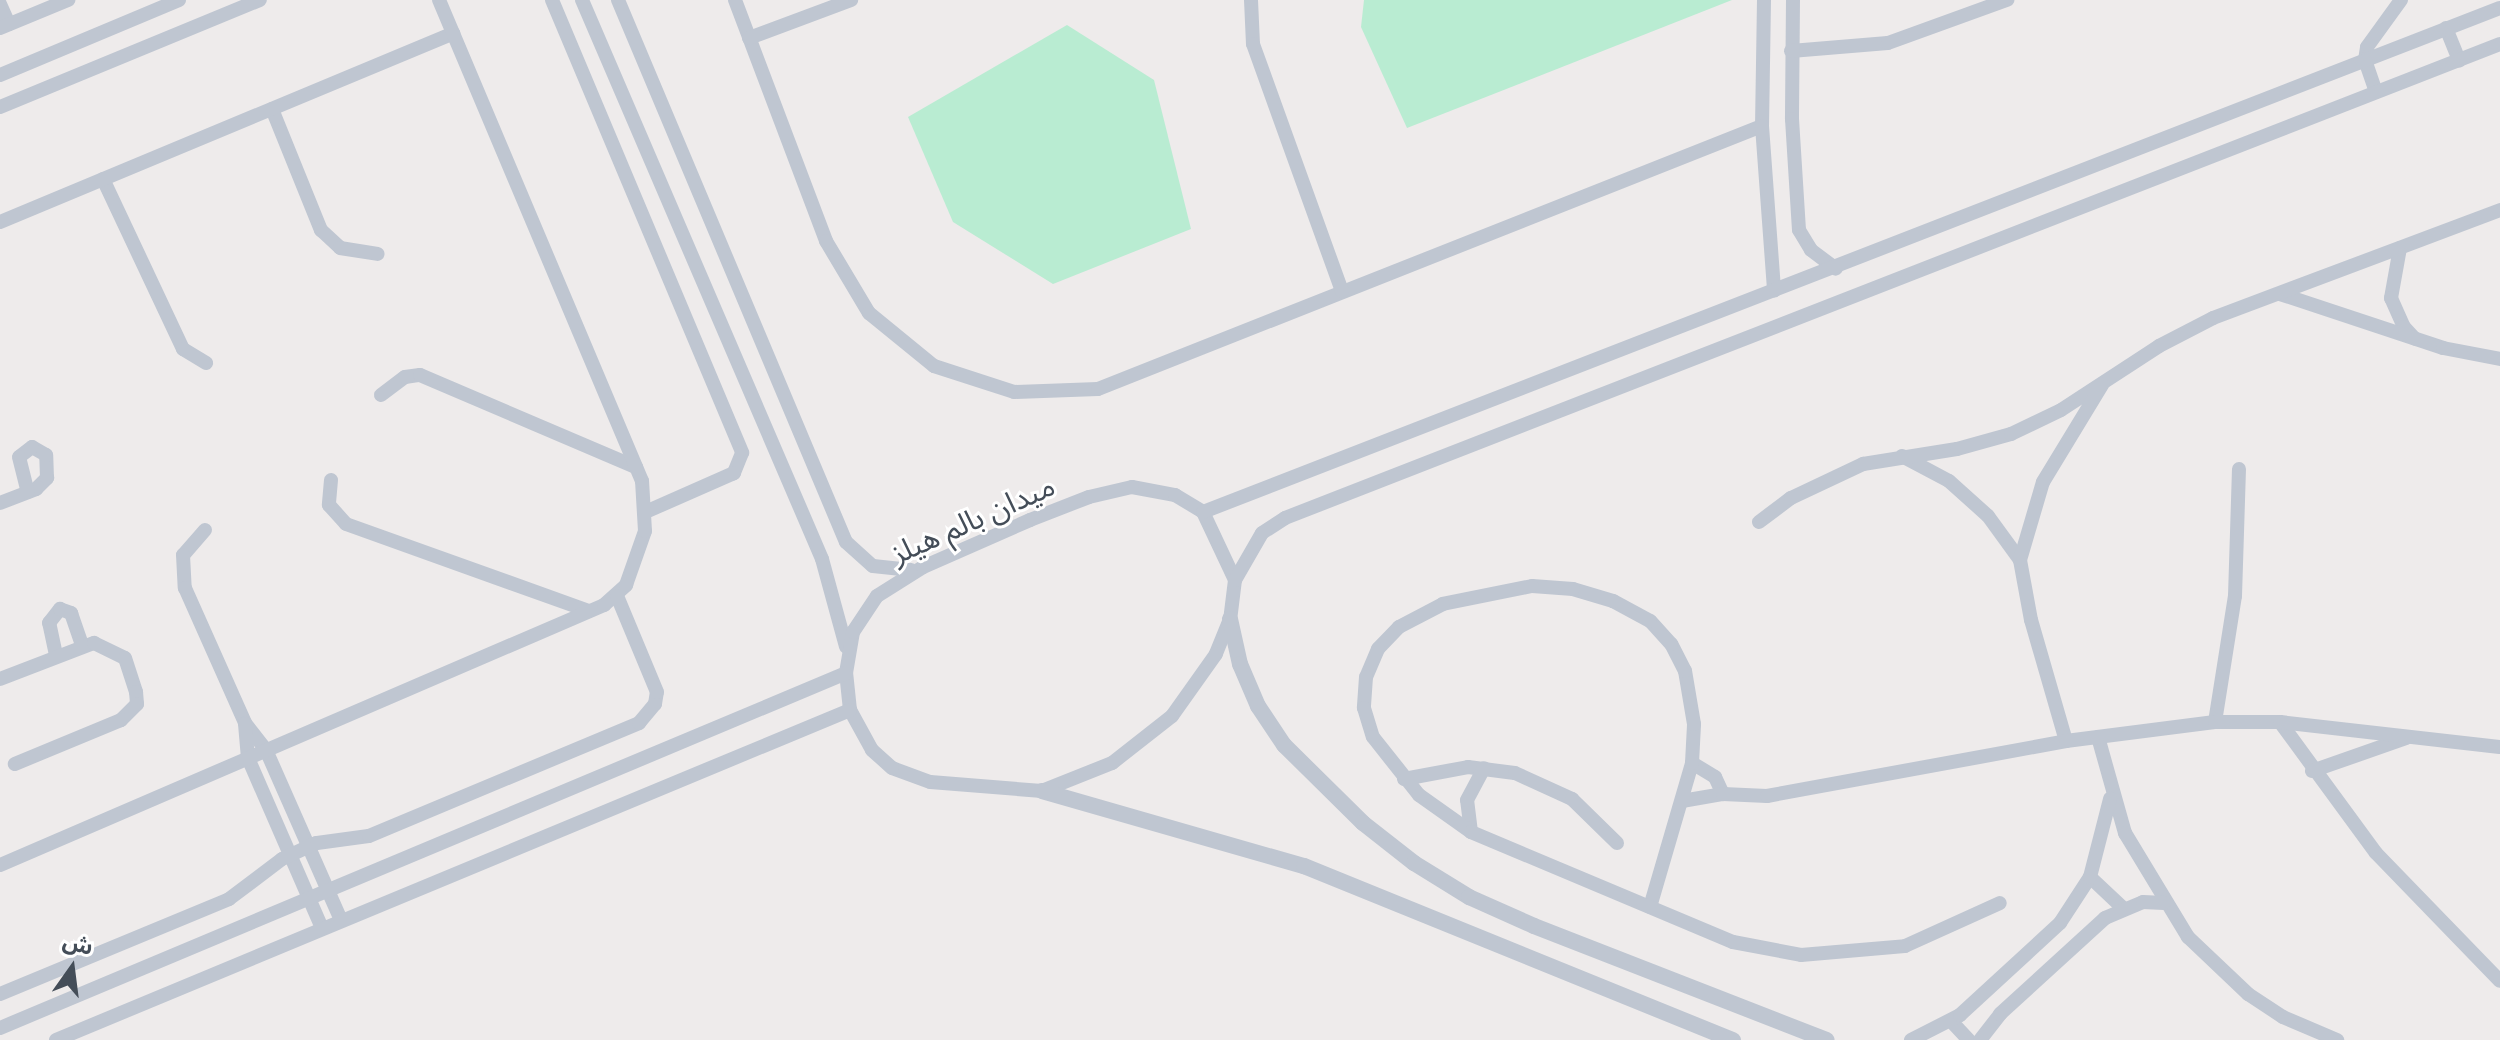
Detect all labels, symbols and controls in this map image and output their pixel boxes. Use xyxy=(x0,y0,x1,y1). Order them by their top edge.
street label: ميدان بالم هيلز xyxy=(885,468,1061,572)
north arrow xyxy=(32,928,112,1008)
text: ش xyxy=(60,928,96,961)

